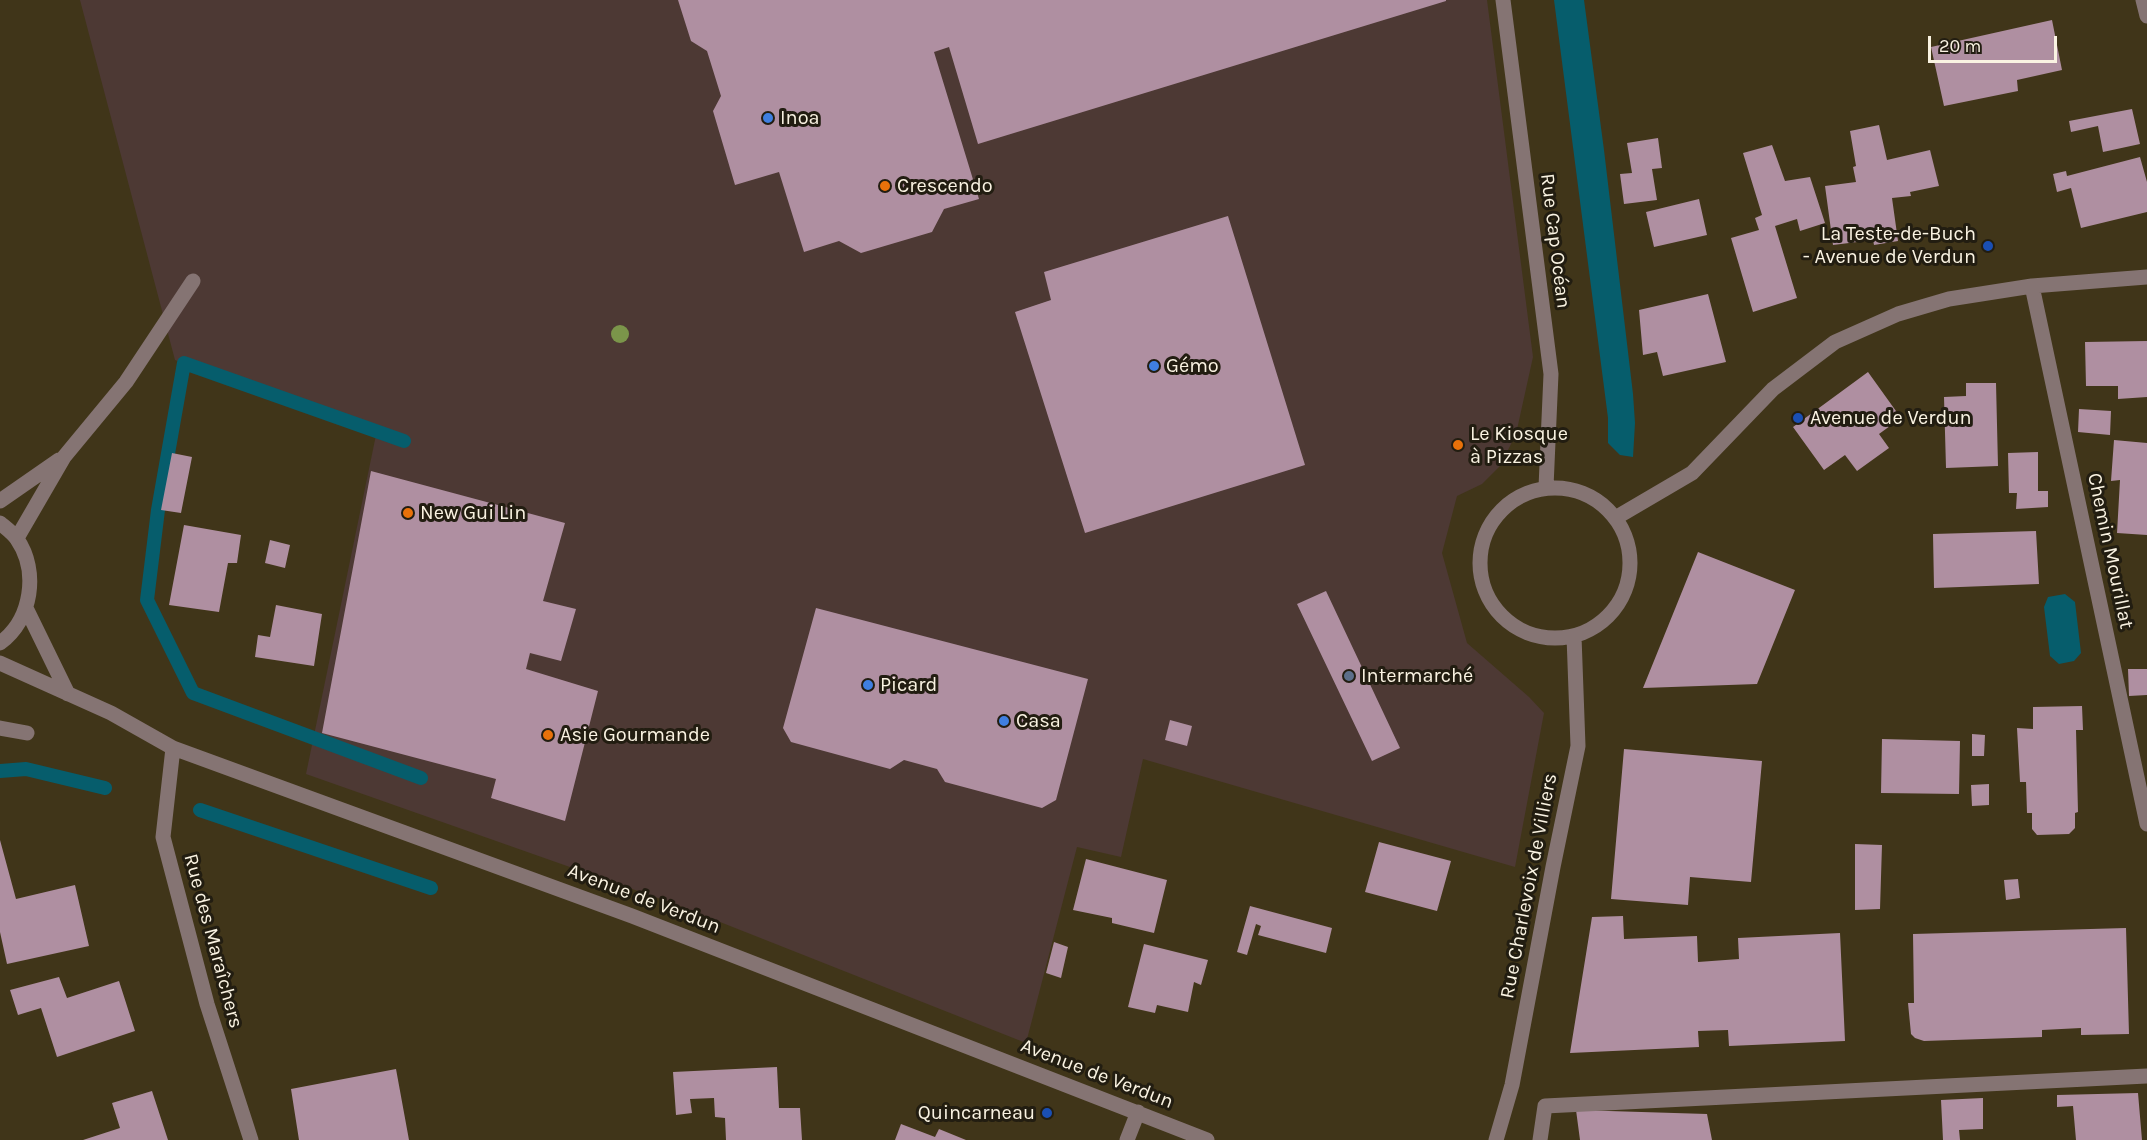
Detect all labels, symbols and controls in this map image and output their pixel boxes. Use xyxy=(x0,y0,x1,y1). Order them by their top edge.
scale bar xyxy=(1931,24,2060,62)
text: 20 m xyxy=(1939,35,1981,57)
place label: Inoa xyxy=(780,106,820,130)
marker: Inoa xyxy=(761,111,775,125)
street label: Rue Cap Océan xyxy=(1535,172,1575,310)
place label: Crescendo xyxy=(897,174,993,198)
marker: Crescendo xyxy=(878,179,892,193)
place label: La Teste-de-Buch - Avenue de Verdun xyxy=(1803,222,1976,269)
marker: La Teste-de-Buch - Avenue de Verdun xyxy=(1981,239,1995,253)
place label: Gémo xyxy=(1166,354,1219,378)
marker: Gémo xyxy=(1147,359,1161,373)
place label: Avenue de Verdun xyxy=(1810,406,1972,430)
marker: Avenue de Verdun xyxy=(1791,411,1805,425)
place label: Le Kiosque à Pizzas xyxy=(1470,422,1568,469)
marker: Le Kiosque à Pizzas xyxy=(1451,438,1465,452)
street label: Chemin Mourillat xyxy=(2082,471,2138,631)
place label: New Gui Lin xyxy=(420,501,526,525)
marker: New Gui Lin xyxy=(401,506,415,520)
place label: Intermarché xyxy=(1361,664,1473,688)
marker: Intermarché xyxy=(1342,669,1356,683)
place label: Picard xyxy=(880,673,937,697)
marker: Picard xyxy=(861,678,875,692)
place label: Casa xyxy=(1016,709,1061,733)
marker: Casa xyxy=(997,714,1011,728)
place label: Asie Gourmande xyxy=(560,723,710,747)
marker: Asie Gourmande xyxy=(541,728,555,742)
street label: Rue Charlevoix de Villiers xyxy=(1495,771,1563,1001)
street label: Rue des Maraîchers xyxy=(178,851,248,1031)
street label: Avenue de Verdun xyxy=(564,859,724,939)
street label: Avenue de Verdun xyxy=(1017,1034,1177,1114)
place label: Quincarneau xyxy=(918,1101,1035,1125)
marker: Quincarneau xyxy=(1040,1106,1054,1120)

